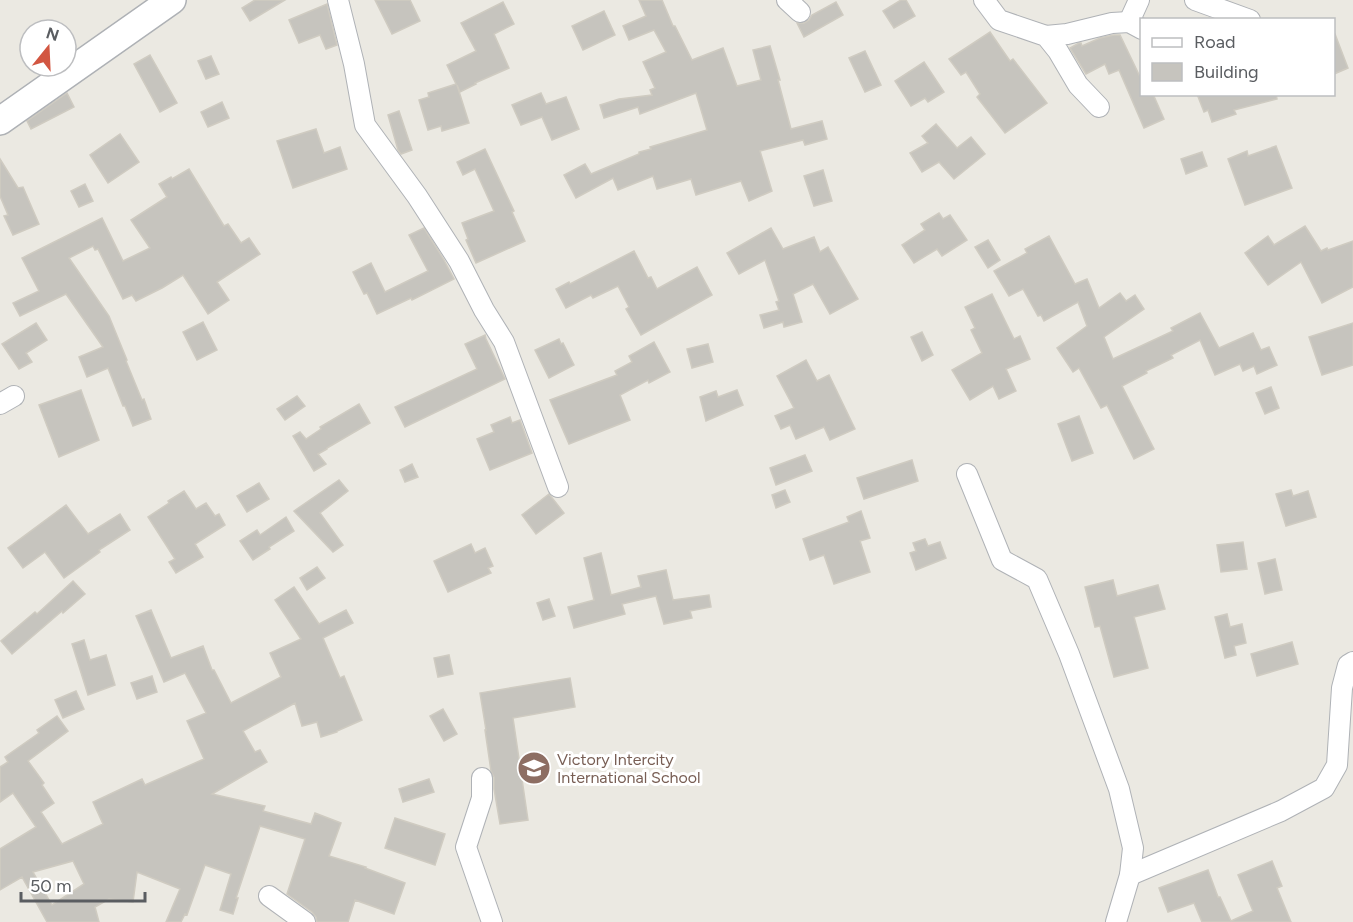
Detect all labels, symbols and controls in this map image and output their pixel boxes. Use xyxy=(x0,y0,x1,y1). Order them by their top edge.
north arrow xyxy=(18,18,78,78)
legend xyxy=(1140,18,1335,96)
text: N xyxy=(44,23,61,45)
text: Road xyxy=(1194,31,1235,53)
text: Building xyxy=(1194,61,1259,83)
school or university icon: Victory Intercity International School xyxy=(516,750,552,786)
place label: Victory Intercity International School xyxy=(557,750,701,787)
scale bar xyxy=(21,865,146,903)
text: 50 m xyxy=(30,875,72,897)

